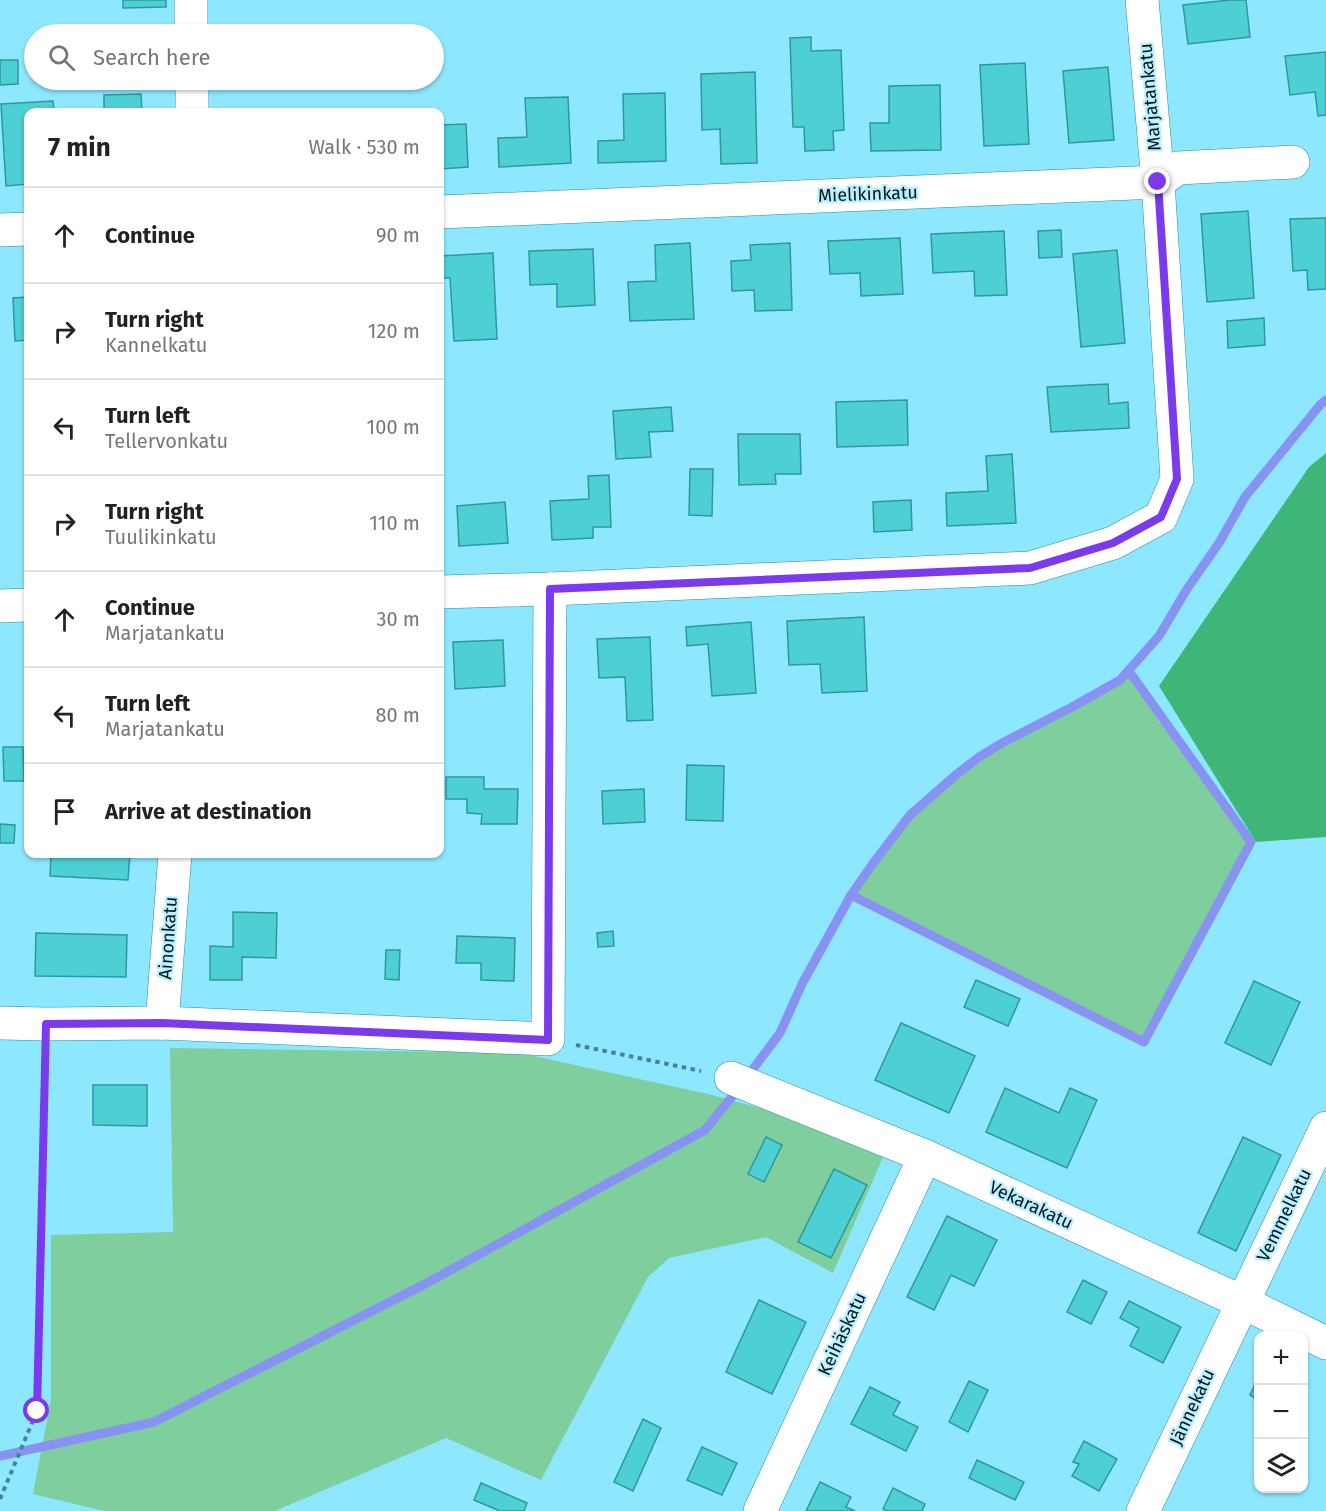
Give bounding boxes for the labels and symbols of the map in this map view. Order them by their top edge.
street label: Marjatankatu [1134,42,1166,152]
route end [1144,168,1170,194]
street label: Mielikinkatu [818,181,918,207]
street label: Ainonkatu [154,896,182,980]
street label: Vemmelkatu [1252,1165,1316,1265]
street label: Vekarakatu [986,1176,1076,1234]
street label: Keihäskatu [813,1289,871,1379]
street label: Jännekatu [1165,1365,1219,1449]
route start [23,1397,49,1423]

